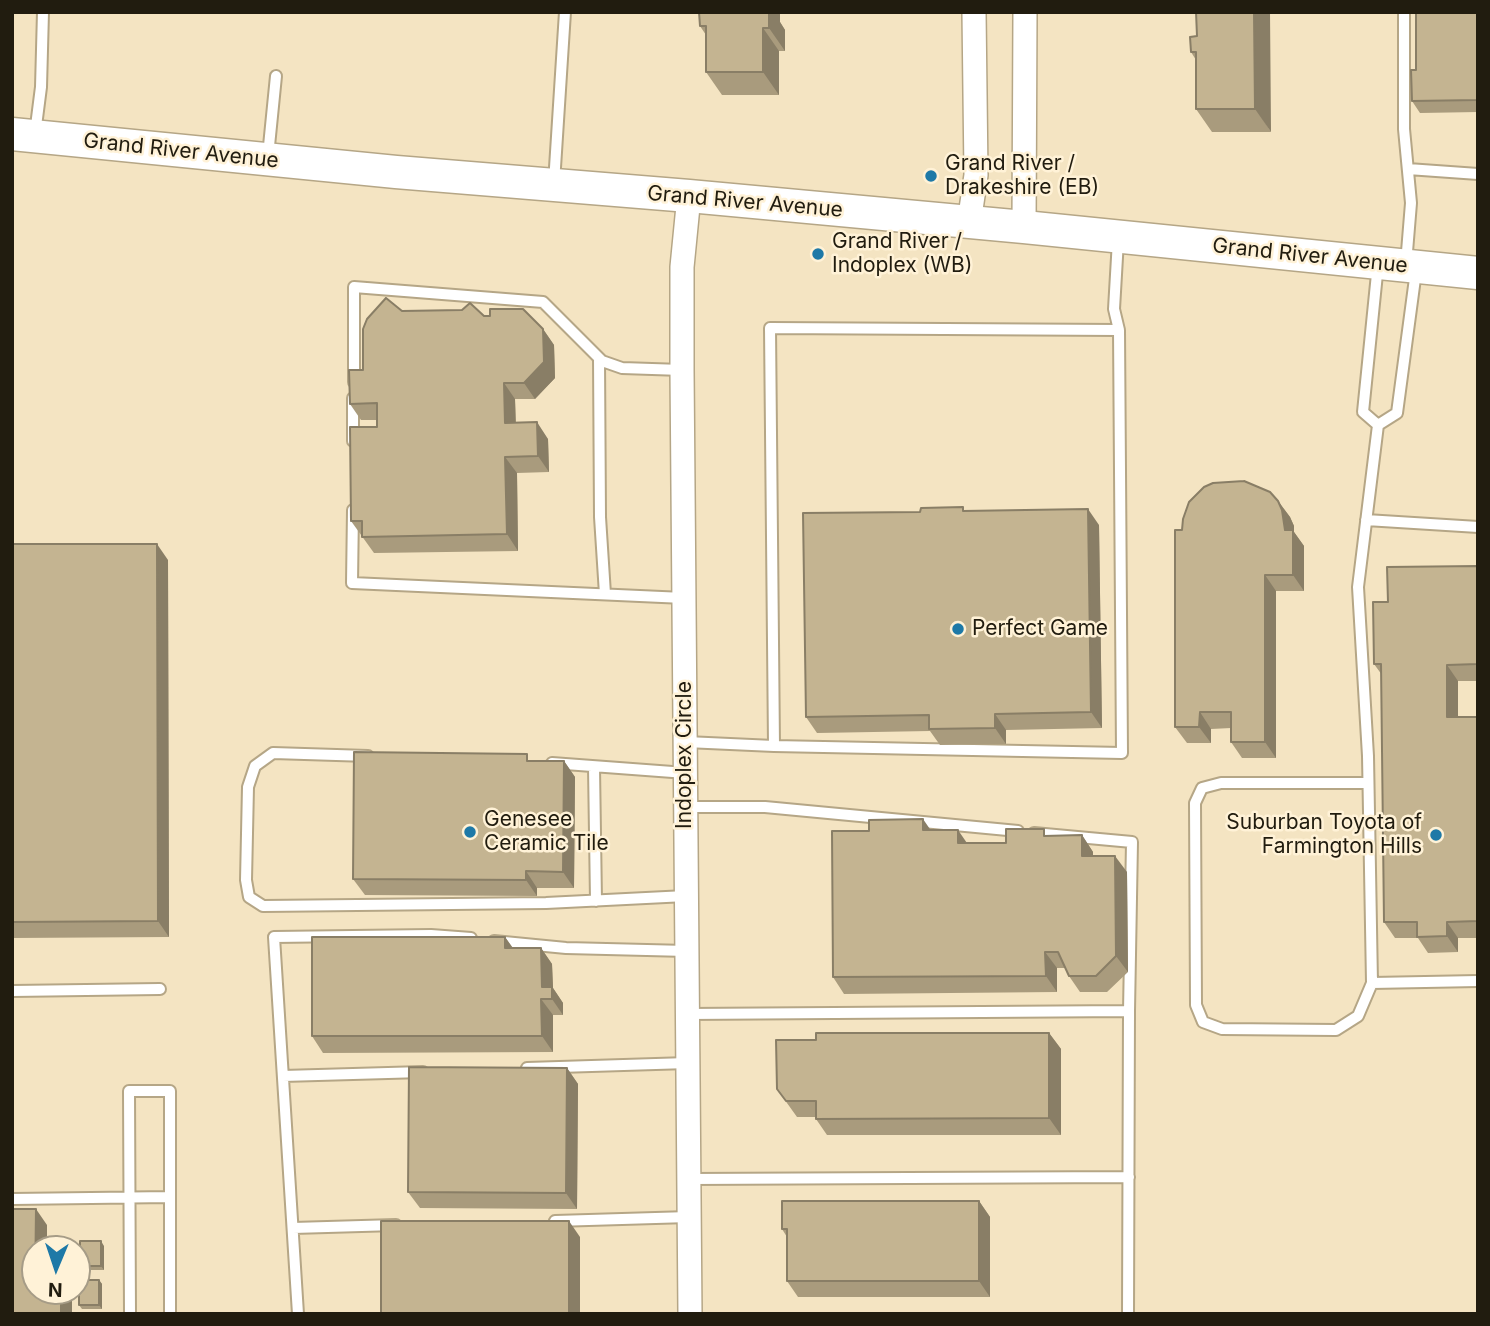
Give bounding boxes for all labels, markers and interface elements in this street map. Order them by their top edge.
street label: Grand River Avenue [82,128,280,174]
place label: Grand River / Drakeshire (EB) [945,151,1099,201]
marker: Grand River / Drakeshire (EB) [923,168,939,184]
street label: Grand River Avenue [646,181,844,223]
place label: Grand River / Indoplex (WB) [832,229,972,279]
street label: Grand River Avenue [1211,233,1409,279]
marker: Grand River / Indoplex (WB) [810,246,826,262]
place label: Perfect Game [972,616,1108,642]
marker: Perfect Game [950,621,966,637]
street label: Indoplex Circle [672,681,698,829]
place label: Genesee Ceramic Tile [484,807,609,857]
place label: Suburban Toyota of Farmington Hills [1226,810,1422,860]
marker: Genesee Ceramic Tile [462,824,478,840]
marker: Suburban Toyota of Farmington Hills [1428,827,1444,843]
north arrow [21,1235,91,1305]
text: N [48,1278,63,1301]

